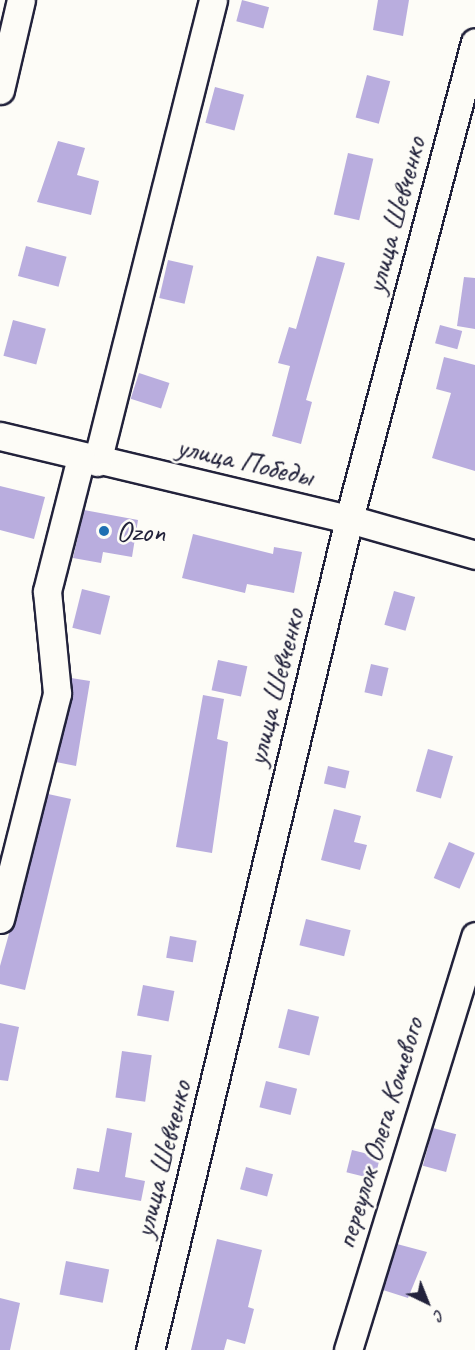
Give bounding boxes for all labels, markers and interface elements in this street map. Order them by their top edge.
street label: улица Шевченко [357,132,433,298]
street label: улица Победы [174,428,316,494]
place label: Ozon [116,513,165,549]
marker: Ozon [97,524,111,538]
street label: улица Шевченко [238,604,312,770]
street label: переулок Олега Кошевого [326,1012,432,1254]
street label: улица Шевченко [125,1076,199,1242]
north arrow [397,1272,457,1332]
text: С [430,1305,449,1325]

